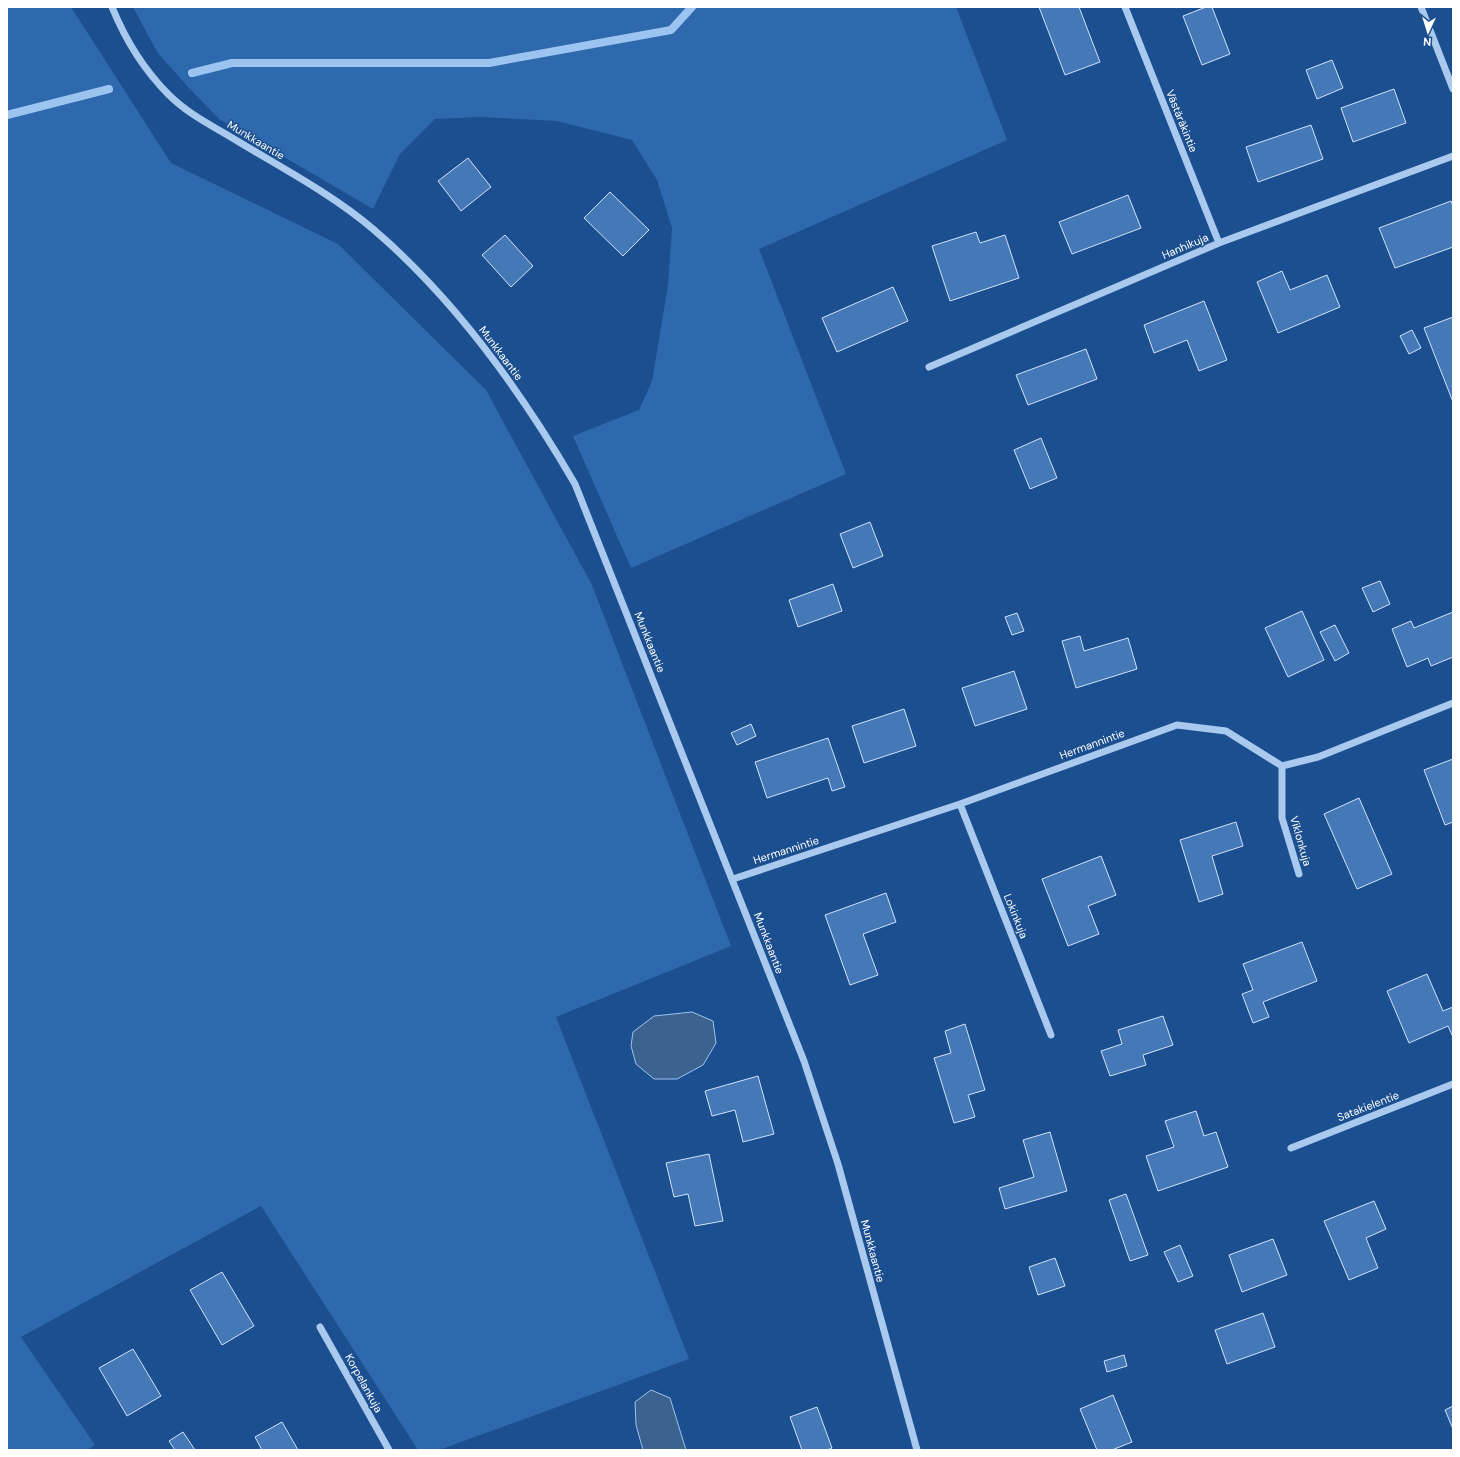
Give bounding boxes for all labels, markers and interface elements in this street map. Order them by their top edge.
north arrow [1408,12,1448,52]
text: N [1423,35,1432,49]
street label: Västäräkintie [1163,88,1201,154]
street label: Munkkaantie [225,117,287,163]
street label: Hanhikuja [1160,230,1210,262]
street label: Munkkaantie [476,323,526,383]
street label: Munkkaantie [631,610,669,674]
street label: Hermannintie [1057,726,1127,762]
street label: Viklonkuja [1287,814,1315,868]
street label: Hermannintie [751,833,821,867]
street label: Lokinkuja [1001,892,1031,940]
street label: Munkkaantie [751,910,787,976]
street label: Satakielentie [1335,1088,1401,1124]
street label: Munkkaantie [858,1218,888,1284]
street label: Korpelankuja [342,1351,386,1415]

